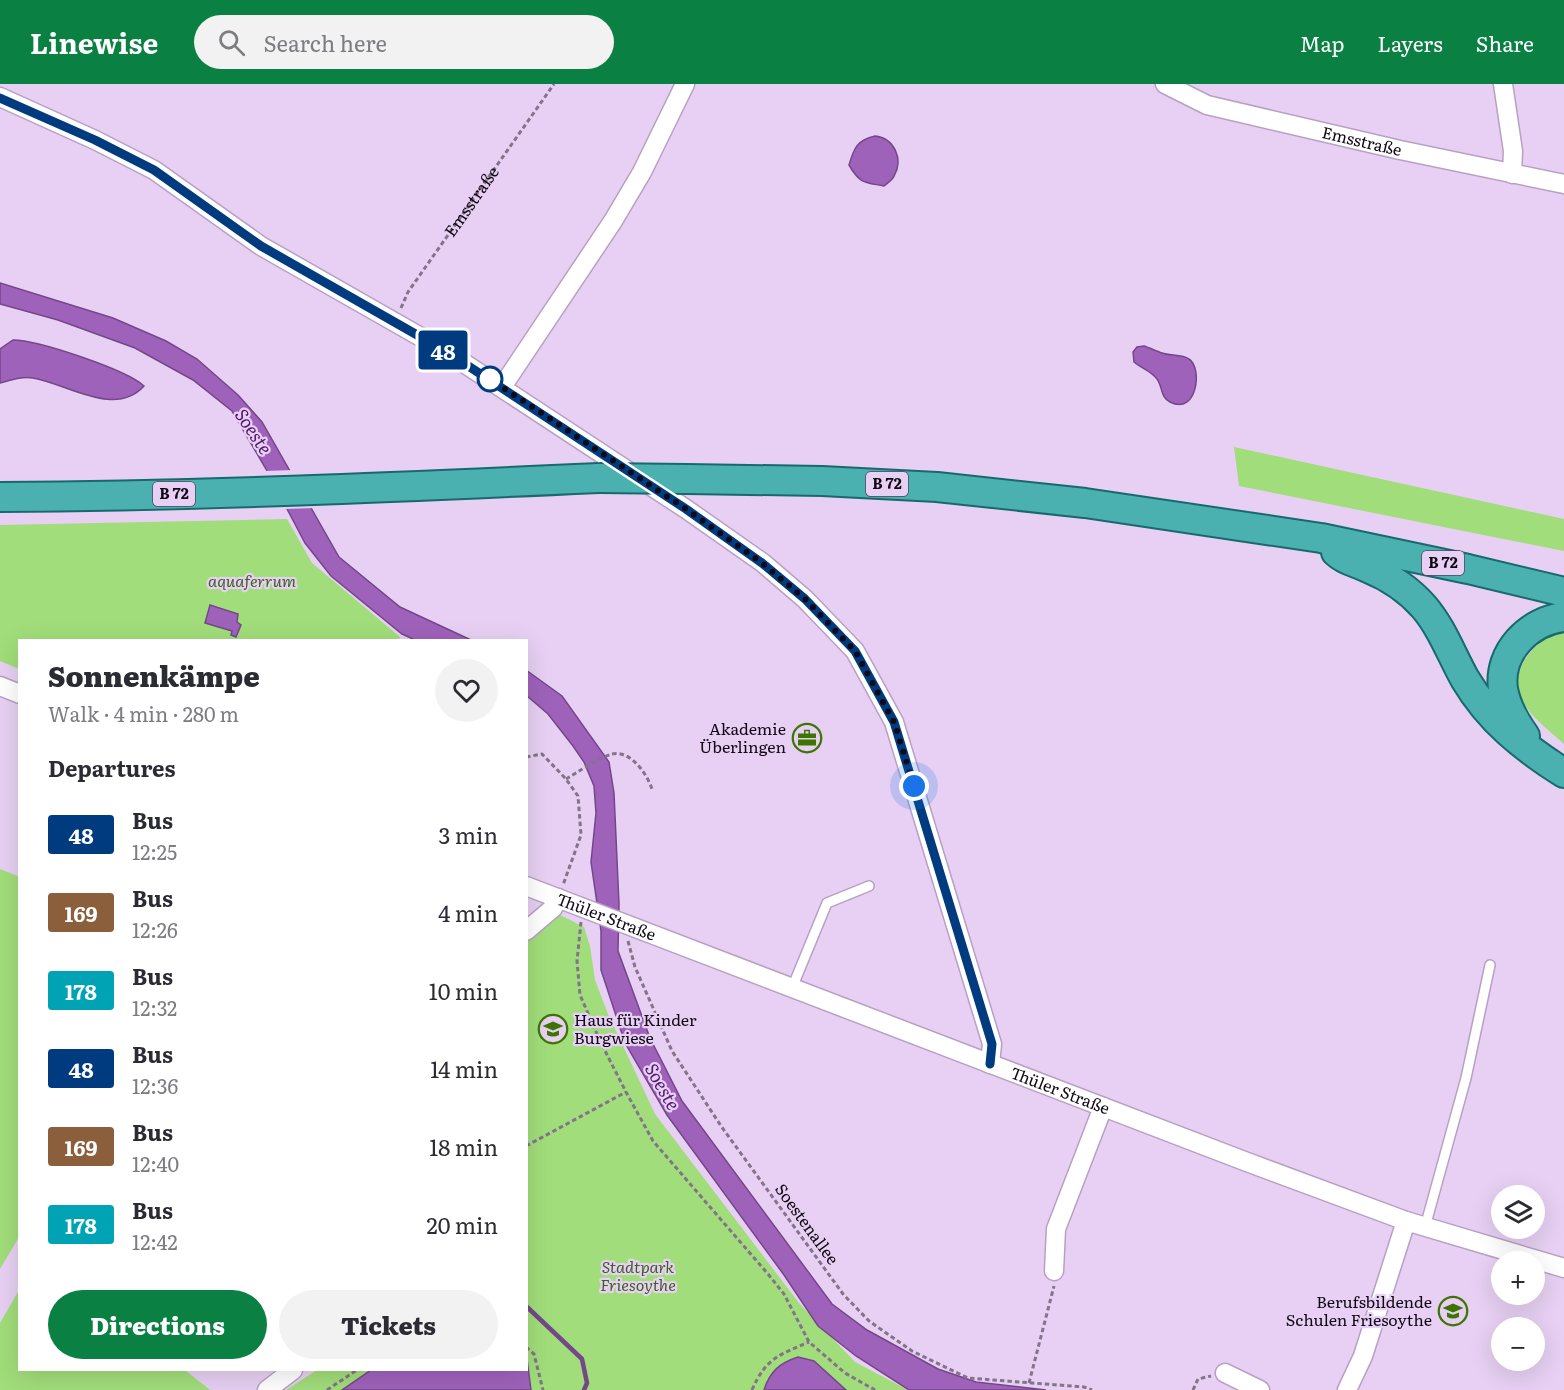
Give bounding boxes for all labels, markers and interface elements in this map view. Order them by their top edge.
search box [194,15,614,69]
text: Linewise [30,21,158,63]
icon: search [215,26,248,59]
text: Search here [263,26,387,59]
text: Map [1300,27,1345,58]
text: Layers [1378,27,1443,58]
text: Share [1476,27,1534,58]
street label: Emsstraße [1320,119,1404,161]
street label: Emsstraße [437,161,504,241]
line badge: 48 [416,330,470,370]
text: 48 [430,335,456,366]
unlabelled marker [477,366,503,392]
water label: Soeste [229,403,280,460]
road number: B 72 [866,472,908,496]
road number: B 72 [153,482,195,506]
road number: B 72 [1422,551,1464,575]
park label: aquaferrum [208,568,296,592]
text: Sonnenkämpe [48,654,260,696]
button: heart [435,659,498,722]
text: Walk · 4 min · 280 m [48,698,239,728]
place label: Akademie Überlingen [699,716,786,758]
office icon: Akademie Überlingen [791,722,823,754]
text: Departures [48,751,175,784]
your location [899,771,929,801]
text: Bus [132,803,173,836]
text: 3 min [438,818,498,851]
text: 48 [68,819,94,850]
text: 12:25 [132,836,177,866]
text: Bus [132,881,173,914]
street label: Thüler Straße [554,886,660,946]
text: 4 min [438,896,498,929]
text: 169 [64,897,98,928]
text: 12:26 [132,914,178,944]
text: Bus [132,959,173,992]
text: 10 min [429,974,498,1007]
text: 178 [65,975,97,1006]
text: 12:32 [132,992,177,1022]
place label: Haus für Kinder Burgwiese [574,1007,697,1049]
school or university icon: Haus für Kinder Burgwiese [537,1013,569,1045]
text: Bus [132,1037,173,1070]
text: 14 min [430,1052,498,1085]
text: 48 [68,1053,94,1084]
water label: Soeste [639,1058,688,1115]
street label: Thüler Straße [1007,1060,1114,1119]
text: 12:36 [132,1070,178,1100]
text: Bus [132,1115,173,1148]
text: 18 min [429,1130,498,1163]
text: 169 [64,1131,98,1162]
text: 12:40 [132,1148,179,1178]
street label: Soestenallee [770,1178,845,1269]
map controls [1491,1185,1545,1371]
button: layers [1491,1185,1545,1239]
text: Bus [132,1193,173,1226]
text: 20 min [426,1208,498,1241]
text: 178 [65,1209,97,1240]
text: 12:42 [132,1226,178,1256]
button: + [1491,1251,1545,1305]
park label: Stadtpark Friesoythe [600,1254,676,1296]
place label: Berufsbildende Schulen Friesoythe [1286,1289,1432,1331]
button: Directions [48,1290,267,1359]
button: Tickets [279,1290,498,1359]
school or university icon: Berufsbildende Schulen Friesoythe [1437,1295,1469,1327]
button: − [1491,1317,1545,1371]

